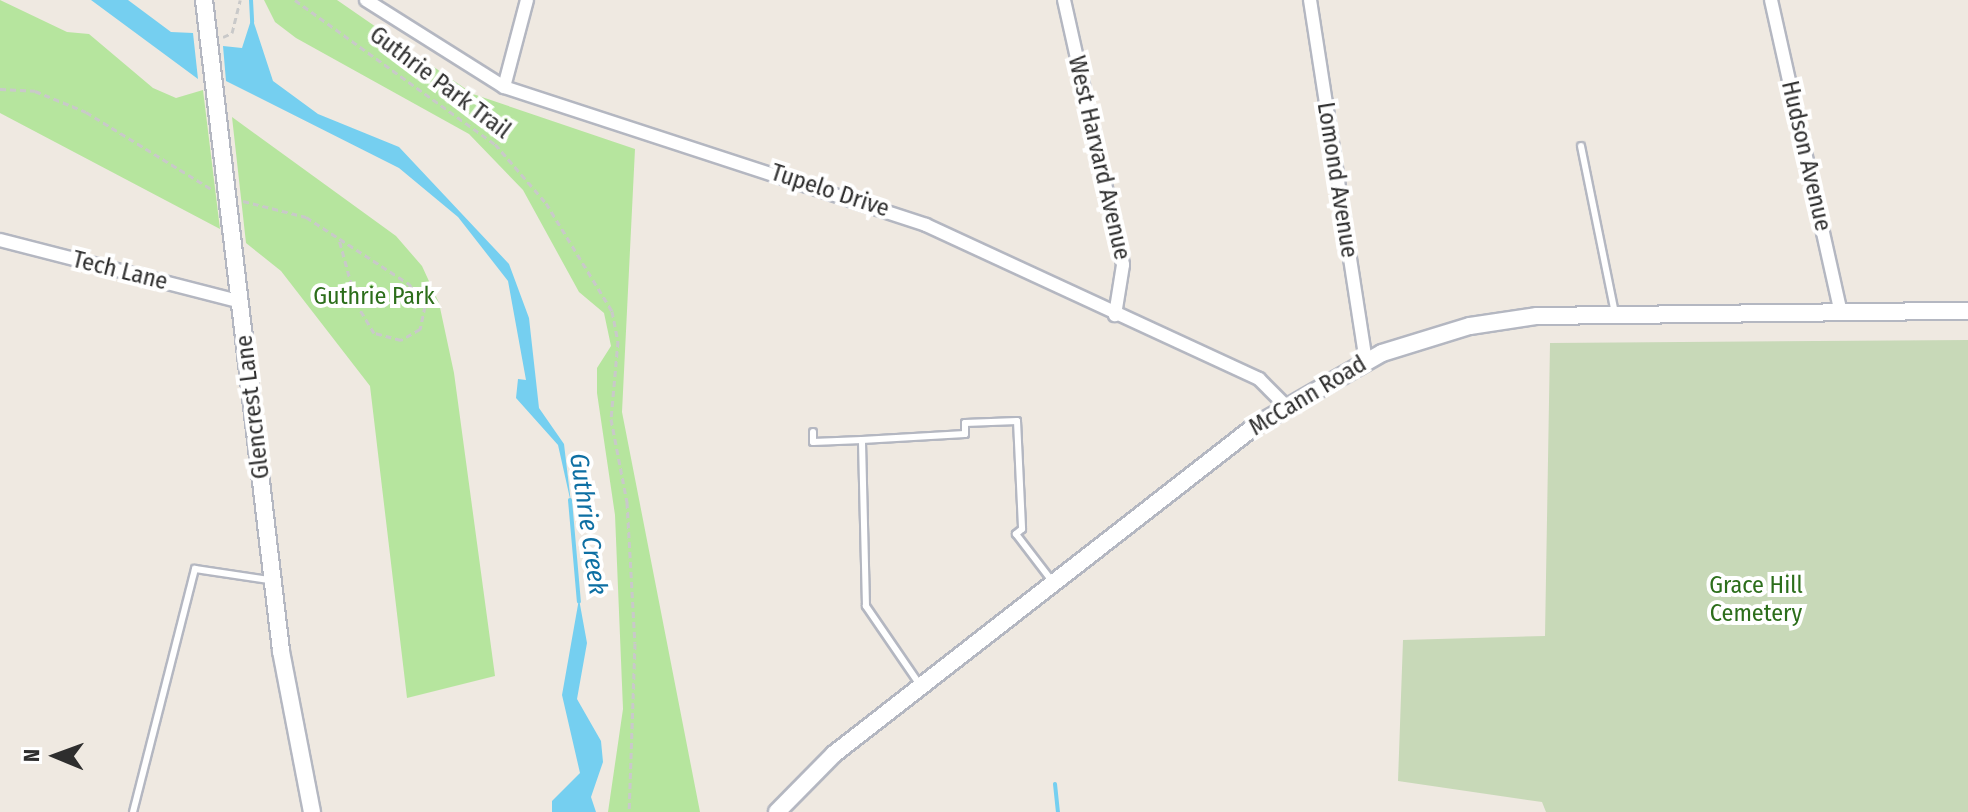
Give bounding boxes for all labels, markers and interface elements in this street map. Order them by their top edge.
street label: Guthrie Park Trail [364,21,516,145]
street label: West Harvard Avenue [1062,53,1136,263]
street label: Hudson Avenue [1775,78,1837,234]
street label: Lomond Avenue [1310,100,1364,260]
street label: Tupelo Drive [767,158,893,224]
street label: Tech Lane [69,245,171,297]
park label: Guthrie Park [313,283,435,311]
street label: Glencrest Lane [230,333,276,481]
street label: McCann Road [1244,350,1372,442]
water label: Guthrie Creek [563,451,613,597]
park label: Grace Hill Cemetery [1709,572,1803,628]
north arrow [16,716,96,796]
text: N [18,749,45,762]

